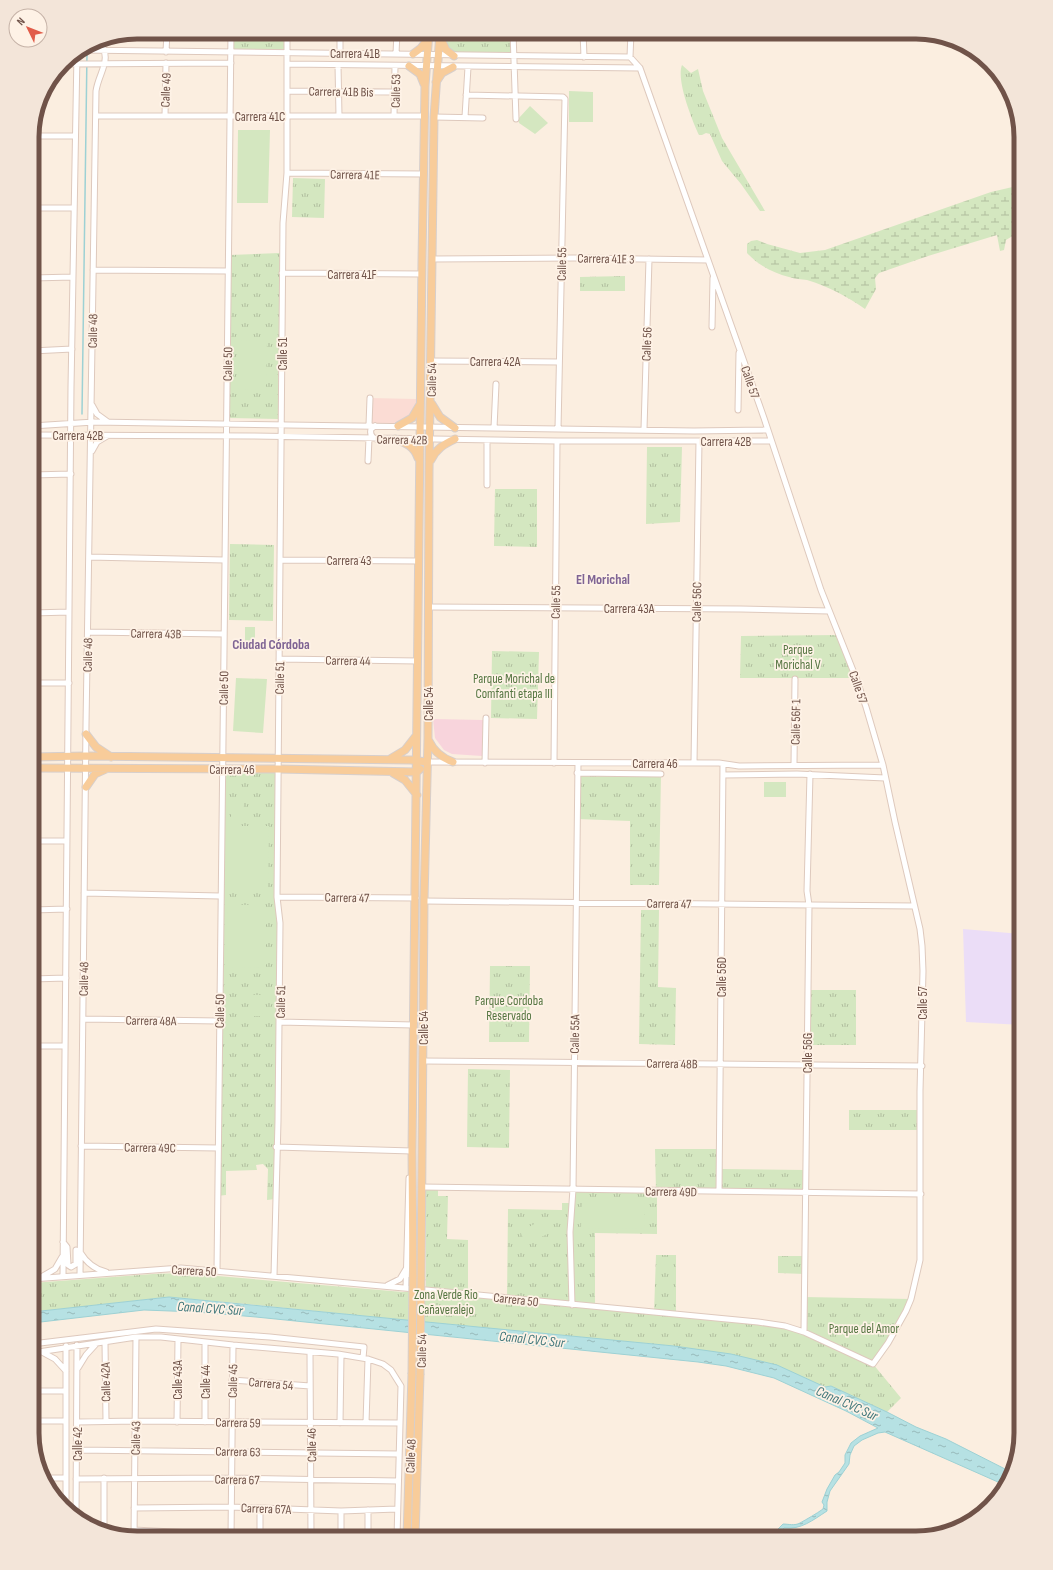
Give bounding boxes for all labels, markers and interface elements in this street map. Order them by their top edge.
north arrow [8,8,48,48]
text: N [14,15,28,28]
street label: Carrera 41B [330,46,380,62]
street label: Calle 49 [157,72,175,108]
street label: Calle 53 [388,74,404,108]
street label: Carrera 41B Bis [308,83,374,101]
street label: Carrera 41C [235,109,285,125]
street label: Carrera 41E [330,167,380,183]
street label: Calle 55 [554,247,570,281]
street label: Carrera 41E 3 [577,251,635,267]
street label: Carrera 41F [327,267,377,283]
street label: Calle 48 [85,313,101,348]
street label: Calle 56 [638,326,656,361]
street label: Calle 51 [275,337,291,370]
street label: Calle 50 [220,347,236,381]
street label: Carrera 42A [470,354,521,370]
street label: Calle 54 [424,362,440,397]
street label: Calle 57 [737,364,763,402]
street label: Carrera 42B [53,428,104,444]
street label: Carrera 42B [376,432,428,448]
street label: Carrera 42B [701,434,752,450]
street label: Carrera 43 [326,553,372,569]
district label: El Morichal [576,571,630,588]
street label: Calle 56C [689,582,705,622]
street label: Calle 55 [548,585,564,619]
street label: Carrera 43A [604,601,655,617]
street label: Carrera 43B [130,626,182,642]
district label: Ciudad Córdoba [232,636,310,653]
street label: Calle 48 [80,637,96,672]
park label: Parque Morichal V [775,642,821,673]
street label: Carrera 44 [325,653,371,669]
street label: Calle 51 [272,661,288,695]
street label: Calle 57 [845,669,871,707]
street label: Calle 50 [216,671,232,705]
park label: Parque Morichal de Comfanti etapa III [473,671,555,702]
street label: Calle 54 [421,686,437,721]
street label: Calle 56F 1 [788,699,804,745]
street label: Carrera 46 [632,756,678,772]
street label: Carrera 46 [209,762,255,778]
street label: Carrera 47 [324,890,370,906]
street label: Carrera 47 [646,896,692,912]
street label: Calle 56D [714,957,730,997]
street label: Calle 48 [76,961,92,996]
street label: Calle 51 [273,985,289,1019]
street label: Calle 57 [915,985,931,1020]
park label: Parque Cordoba Reservado [475,993,543,1024]
street label: Calle 50 [212,994,228,1028]
street label: Calle 54 [416,1010,432,1045]
street label: Carrera 48A [125,1013,177,1029]
street label: Calle 55A [567,1014,583,1054]
street label: Calle 56G [800,1033,816,1073]
street label: Carrera 48B [646,1056,698,1072]
street label: Carrera 49C [124,1140,176,1156]
street label: Carrera 49D [645,1184,697,1200]
street label: Carrera 50 [171,1262,217,1280]
park label: Zona Verde Rio Cañaveralejo [414,1287,478,1318]
street label: Carrera 50 [493,1290,539,1310]
water label: Canal CVC Sur [177,1298,244,1319]
park label: Parque del Amor [829,1321,899,1337]
water label: Canal CVC Sur [498,1328,567,1351]
street label: Calle 54 [414,1333,430,1368]
street label: Calle 43A [170,1360,186,1400]
street label: Calle 42A [98,1362,114,1402]
street label: Calle 44 [198,1364,214,1399]
street label: Calle 45 [225,1364,241,1398]
street label: Carrera 54 [248,1374,295,1394]
water label: Canal CVC Sur [813,1382,881,1425]
street label: Carrera 59 [215,1415,261,1431]
street label: Calle 43 [128,1421,144,1455]
street label: Calle 42 [70,1427,86,1461]
street label: Calle 46 [304,1427,320,1462]
street label: Calle 48 [402,1438,420,1473]
street label: Carrera 63 [215,1444,261,1460]
street label: Carrera 67 [214,1472,260,1488]
street label: Carrera 67A [240,1500,292,1518]

